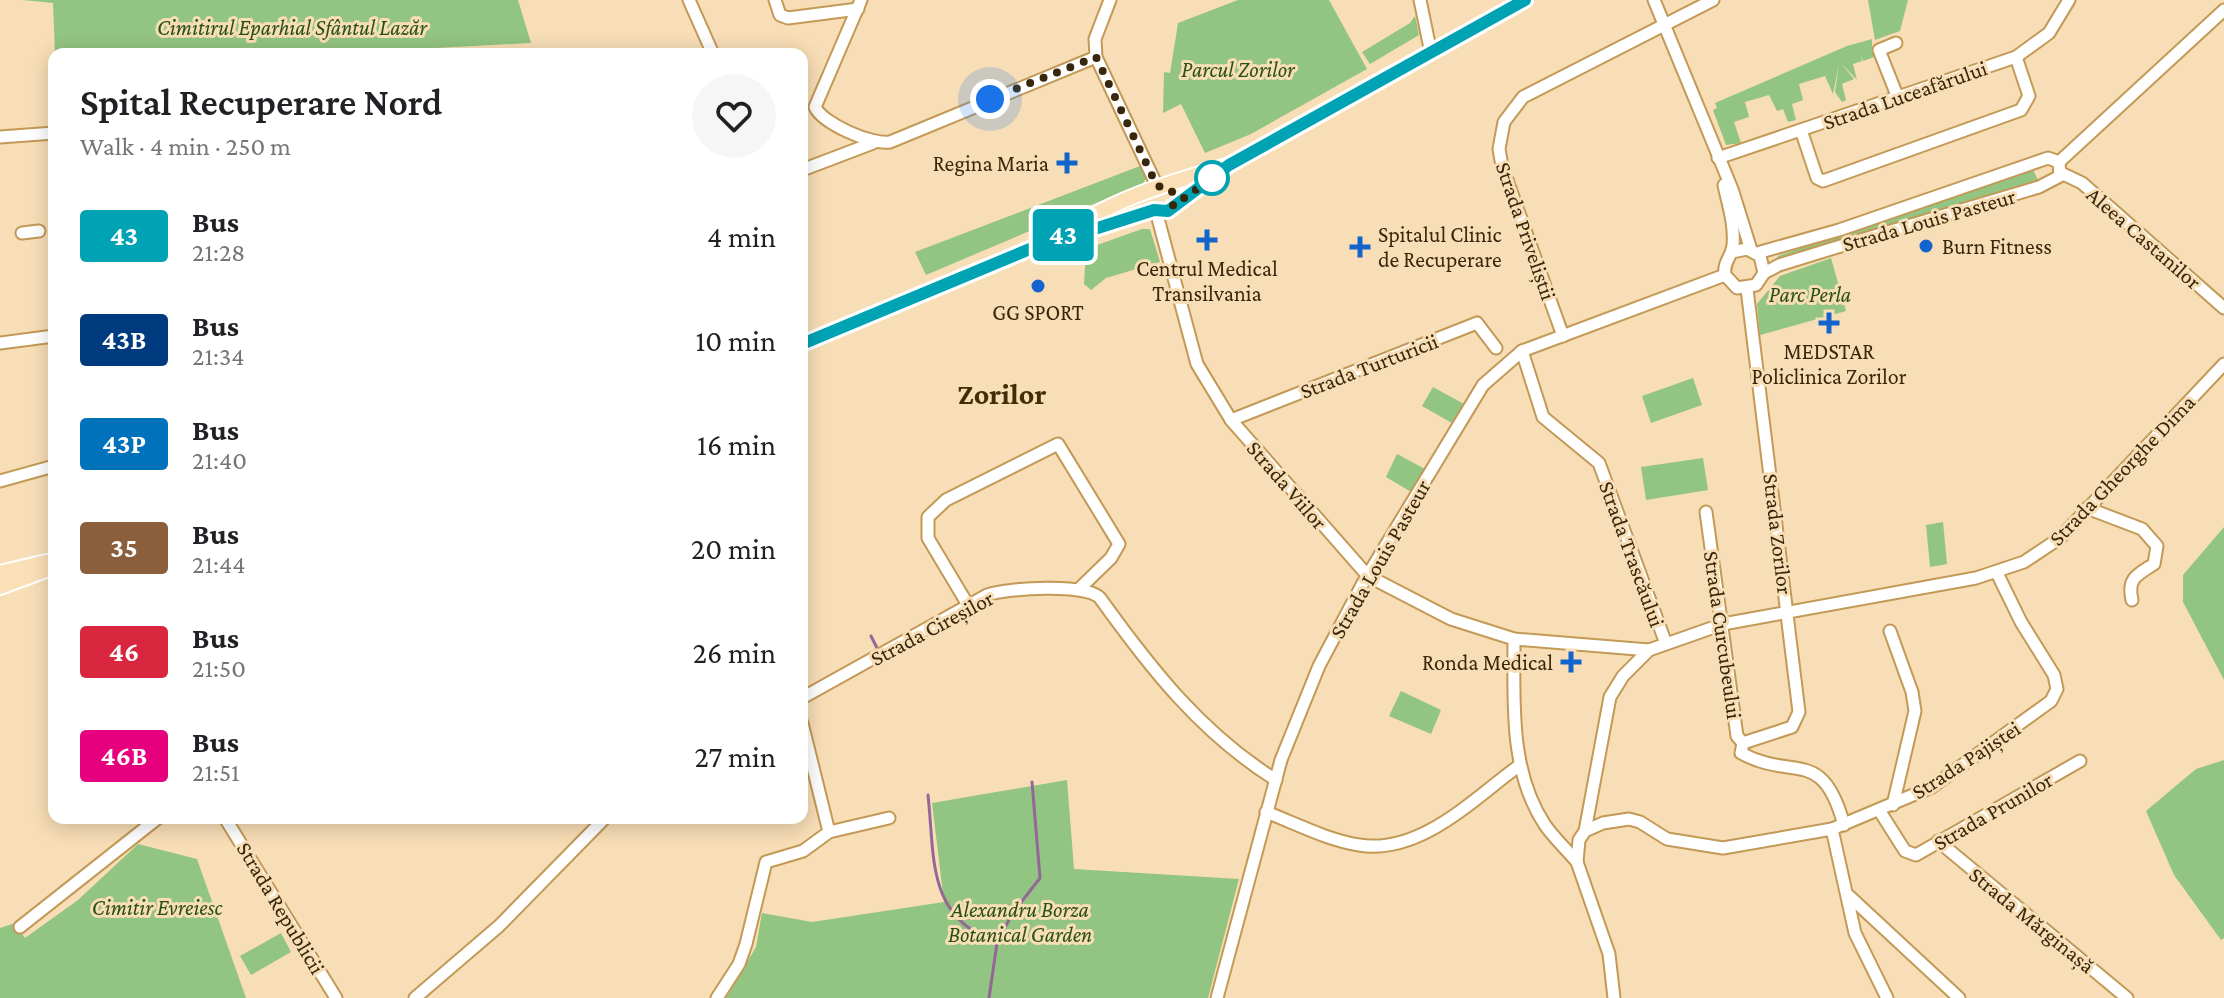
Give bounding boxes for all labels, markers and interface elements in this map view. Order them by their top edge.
park label: Cimitirul Eparhial Sfântul Lazăr [157,15,428,40]
street label: Strada Luceafărului [1820,55,1991,135]
park label: Parcul Zorilor [1181,57,1296,82]
button: heart [692,74,776,158]
your location [970,79,1010,119]
text: Spital Recuperare Nord [80,81,442,123]
text: Walk · 4 min · 250 m [80,132,291,161]
place label: Regina Maria [933,151,1049,176]
marker: Regina Maria [1056,152,1078,174]
street label: Strada Priveliștii [1489,159,1561,304]
unlabelled marker [1195,161,1229,195]
street label: Aleea Castanilor [2082,182,2206,294]
street label: Strada Louis Pasteur [1840,183,2019,257]
text: Bus [192,205,239,238]
line badge: 43 [1027,209,1099,261]
text: 43 [1049,219,1077,250]
text: 43 [110,220,138,251]
text: 4 min [707,220,776,253]
place label: Spitalul Clinic de Recuperare [1378,222,1502,272]
marker: Centrul Medical Transilvania [1196,229,1218,251]
place label: Burn Fitness [1942,234,2052,259]
marker: Spitalul Clinic de Recuperare [1349,236,1371,258]
marker: Burn Fitness [1917,237,1935,255]
text: 21:28 [192,238,245,267]
place label: Centrul Medical Transilvania [1136,256,1278,306]
marker: GG SPORT [1029,277,1047,295]
park label: Parc Perla [1769,282,1851,307]
place label: GG SPORT [992,300,1084,325]
text: Bus [192,309,239,342]
marker: MEDSTAR Policlinica Zorilor [1818,312,1840,334]
text: 43B [102,324,146,355]
text: 10 min [695,324,776,357]
street label: Strada Turturicii [1297,328,1442,404]
place label: MEDSTAR Policlinica Zorilor [1751,339,1907,389]
text: 21:34 [192,342,245,371]
district label: Zorilor [958,377,1046,410]
street label: Strada Gheorghe Dima [2044,390,2200,550]
text: Bus [192,413,239,446]
text: 43P [102,428,146,459]
text: 16 min [697,428,776,461]
street label: Strada Viilor [1242,436,1332,535]
text: 21:40 [192,446,247,475]
street label: Strada Zorilor [1758,472,1798,596]
street label: Strada Louis Pasteur [1324,475,1436,643]
street label: Strada Trascăului [1594,478,1670,631]
text: Bus [192,517,239,550]
text: 35 [110,532,138,563]
text: 20 min [691,532,776,565]
street label: Strada Curcubeului [1699,549,1747,721]
text: 21:44 [192,550,246,579]
street label: Strada Cireșilor [866,585,999,673]
text: Bus [192,621,239,654]
text: 46 [109,636,139,667]
text: 26 min [693,636,776,669]
place label: Ronda Medical [1422,650,1553,675]
marker: Ronda Medical [1560,651,1582,673]
text: 21:50 [192,654,246,683]
street label: Strada Pajiștei [1907,716,2026,806]
text: Bus [192,725,239,758]
text: 46B [101,740,147,771]
text: 27 min [695,740,776,773]
text: 21:51 [192,758,240,787]
street label: Strada Prunilor [1929,767,2057,855]
street label: Strada Republicii [232,838,330,979]
street label: Strada Mărginașă [1963,862,2100,980]
park label: Cimitir Evreiesc [92,895,222,920]
park label: Alexandru Borza Botanical Garden [948,897,1092,947]

